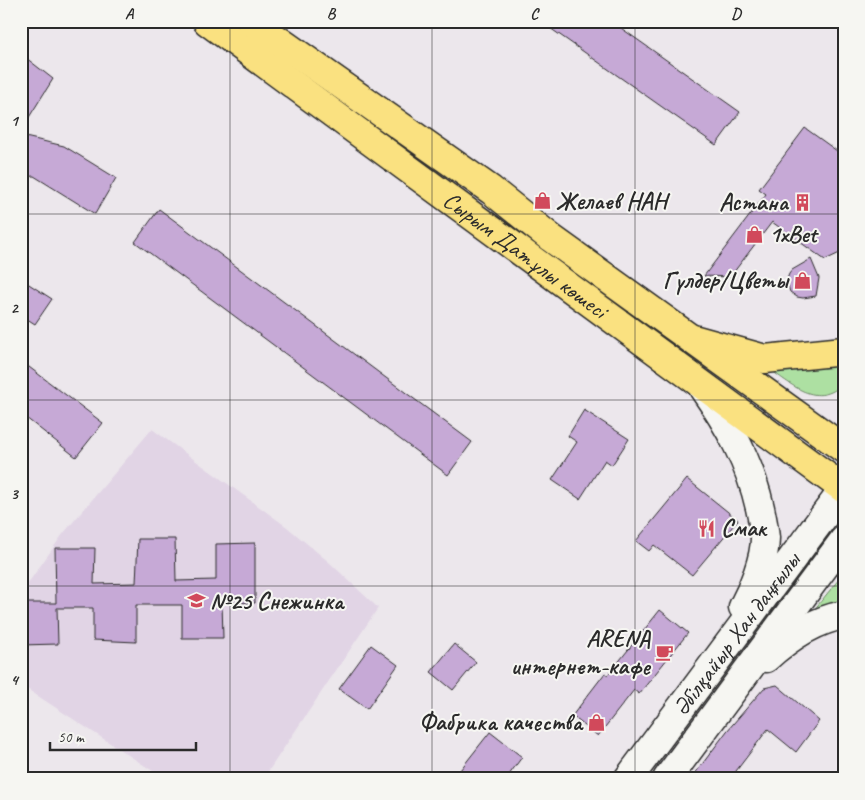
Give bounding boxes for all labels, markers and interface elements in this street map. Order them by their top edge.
text: A [125,4,135,24]
text: B [327,4,337,24]
text: C [530,4,540,24]
text: D [731,4,742,24]
text: 1 [10,111,19,131]
street label: Сырым Датұлы көшесі [437,185,615,326]
place label: Желаев НАН [556,186,671,216]
place label: Астана [719,187,789,217]
shop icon: Желаев НАН [532,191,552,211]
building icon: Астана [792,192,812,212]
place label: 1xBet [769,219,820,249]
shop icon: 1xBet [745,224,765,244]
place label: Гүлдер/Цветы [663,265,790,296]
shop icon: Гүлдер/Цветы [792,270,812,290]
text: 2 [10,298,19,318]
text: 3 [10,484,19,504]
place label: Смак [721,513,769,543]
restaurant icon: Смак [697,518,717,538]
street label: Әбілқайыр Хан даңғылы [666,545,808,721]
place label: №25 Снежинка [210,586,346,616]
school or university icon: №25 Снежинка [186,591,206,611]
place label: ARENA интернет-кафе [511,623,652,681]
cafe icon: ARENA интернет-кафе [654,642,674,662]
text: 4 [10,670,19,690]
place label: Фабрика качества [419,707,584,737]
shop icon: Фабрика качества [586,712,606,732]
scale bar [50,720,196,752]
text: 50 m [58,728,85,747]

